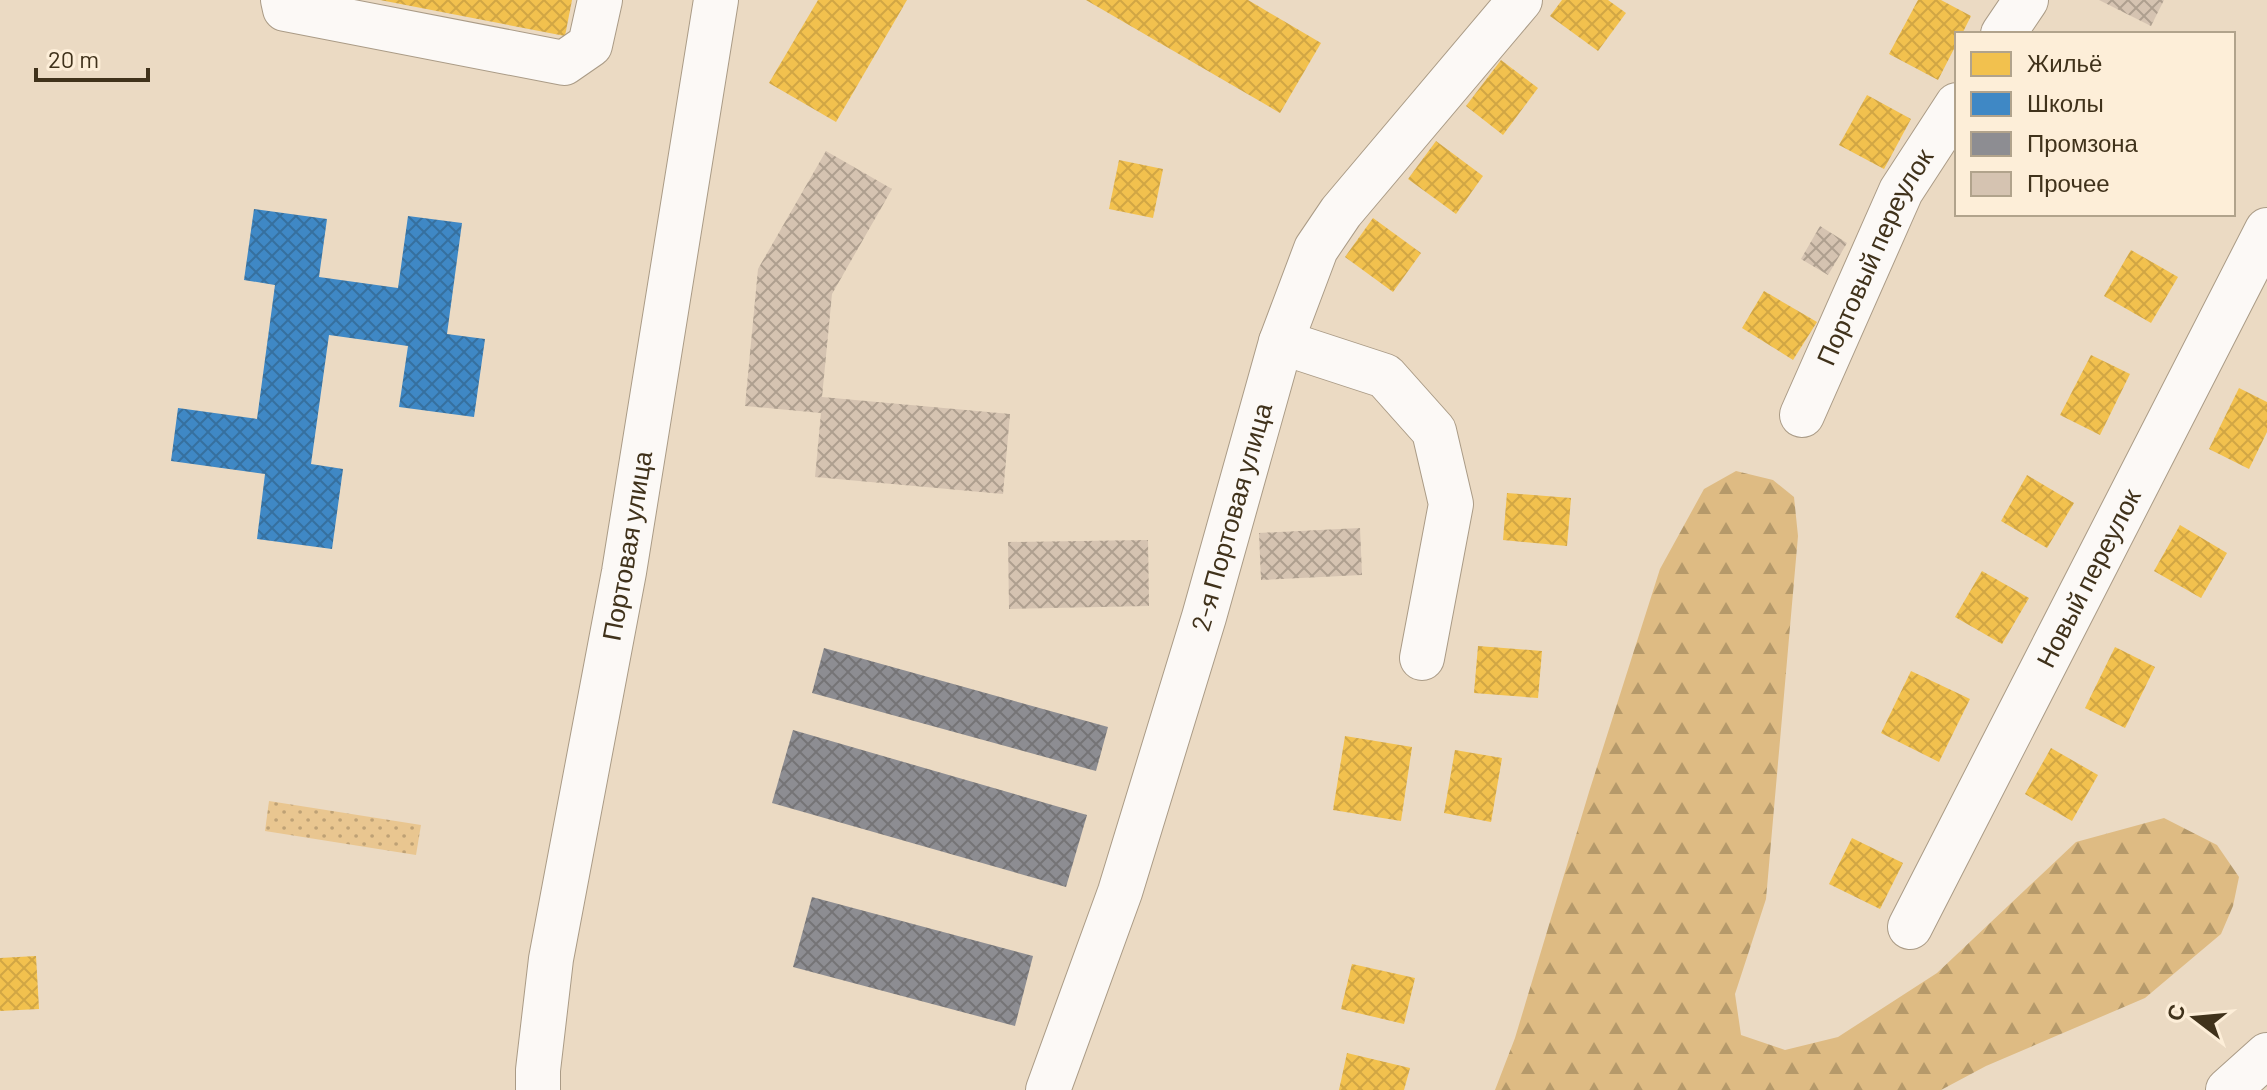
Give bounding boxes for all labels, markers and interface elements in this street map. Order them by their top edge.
scale bar [36,32,148,82]
legend [1955,32,2235,216]
text: 20 m [48,44,99,73]
text: Жильё [2027,48,2102,77]
text: Школы [2027,88,2104,117]
text: Промзона [2027,128,2139,157]
street label: Портовый переулок [1809,142,1939,370]
text: Прочее [2027,168,2110,197]
street label: 2-я Портовая улица [1184,399,1277,634]
street label: Портовая улица [594,448,657,643]
street label: Новый переулок [2029,482,2146,672]
north arrow [2155,978,2235,1058]
text: С [2160,1001,2190,1023]

